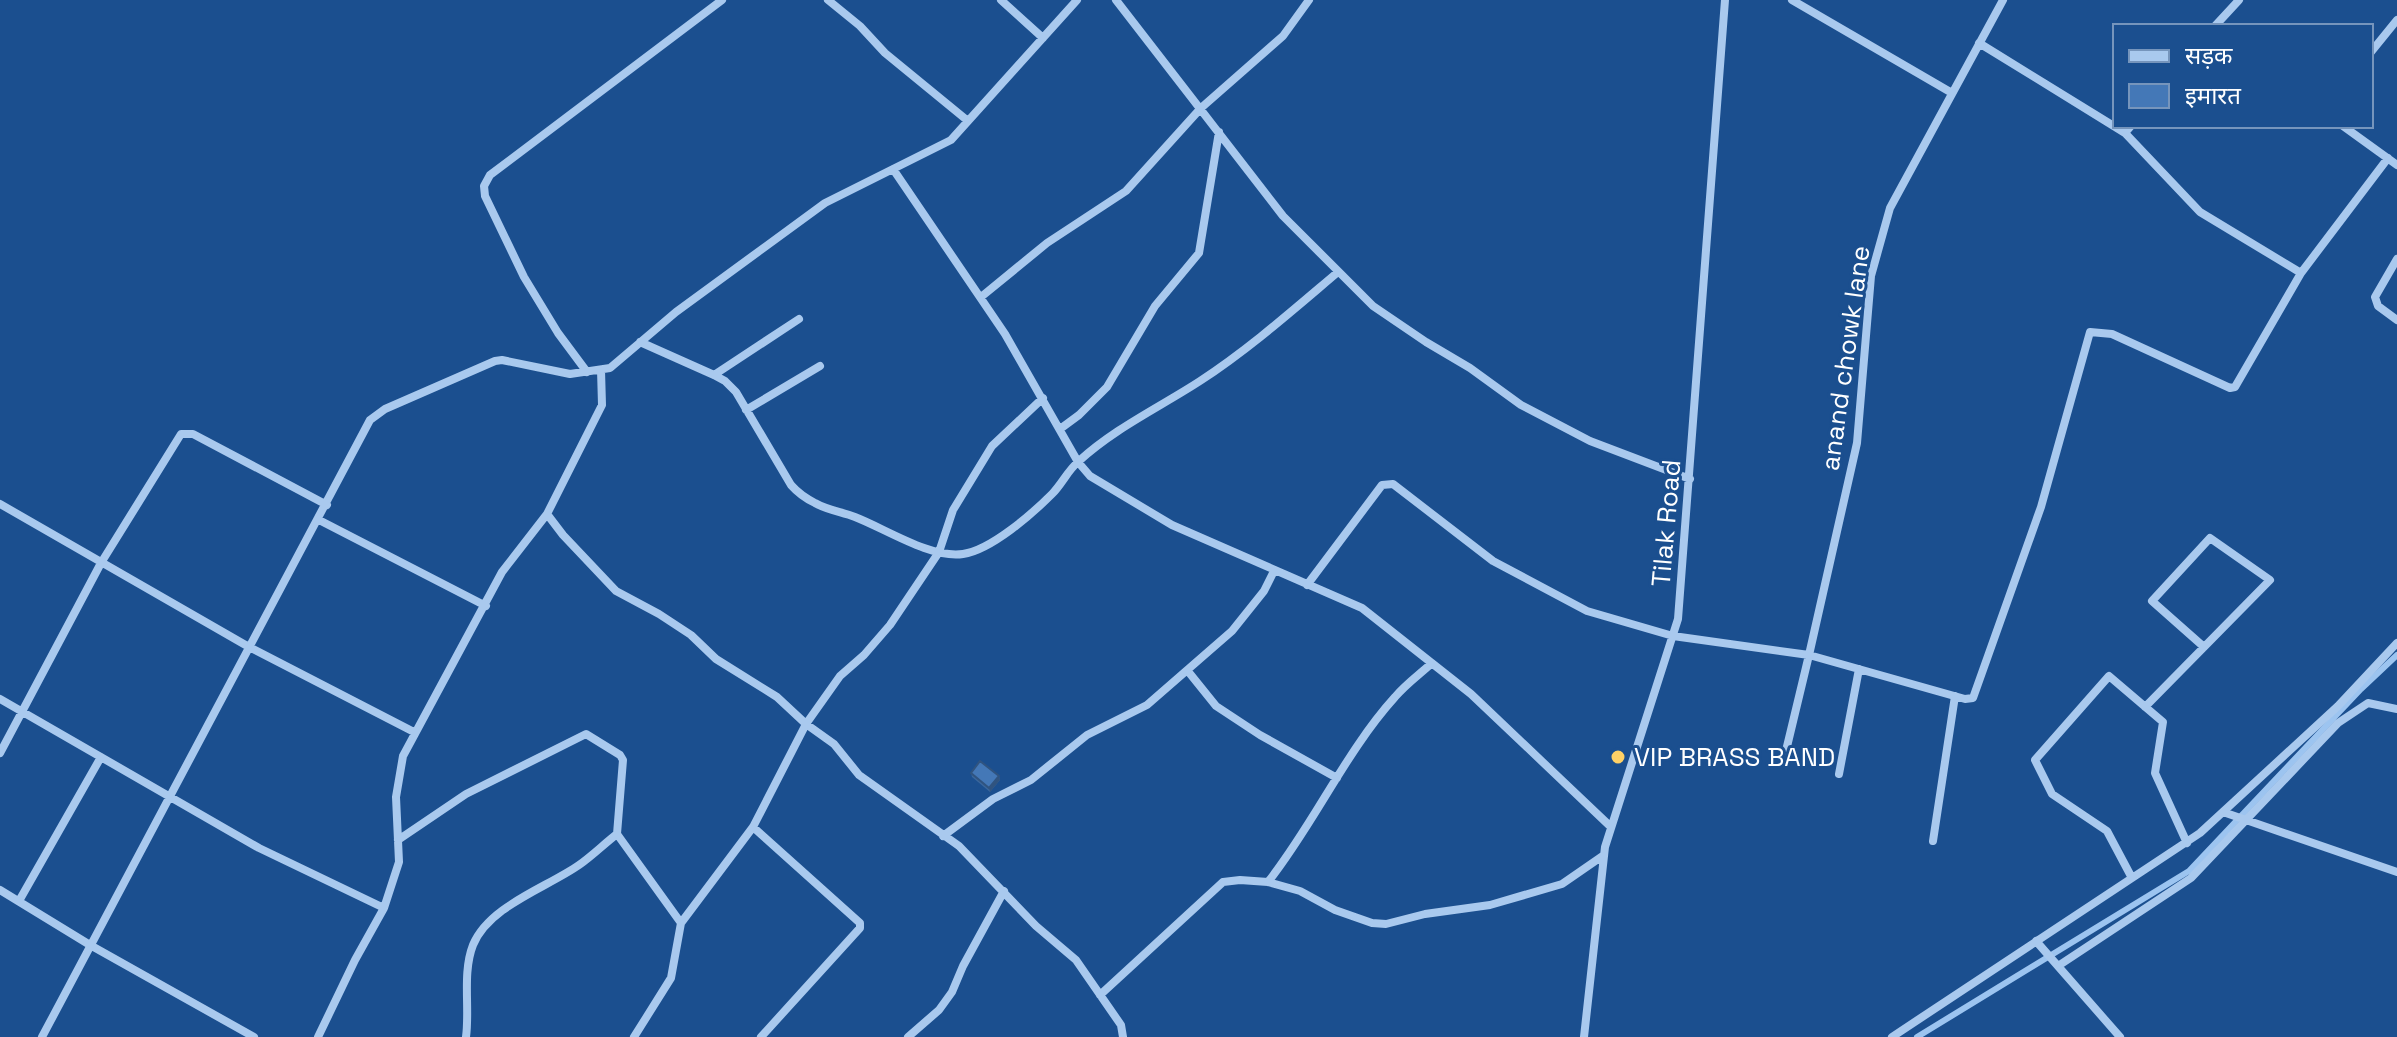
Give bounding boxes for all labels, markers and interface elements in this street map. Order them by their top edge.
legend [2113,24,2373,128]
text: सड़क [2185,40,2233,71]
text: इमारत [2185,80,2242,111]
street label: anand chowk lane [1812,243,1878,473]
street label: Tilak Road [1644,458,1688,588]
place label: VIP BRASS BAND [1634,740,1835,774]
marker: VIP BRASS BAND [1609,748,1627,766]

